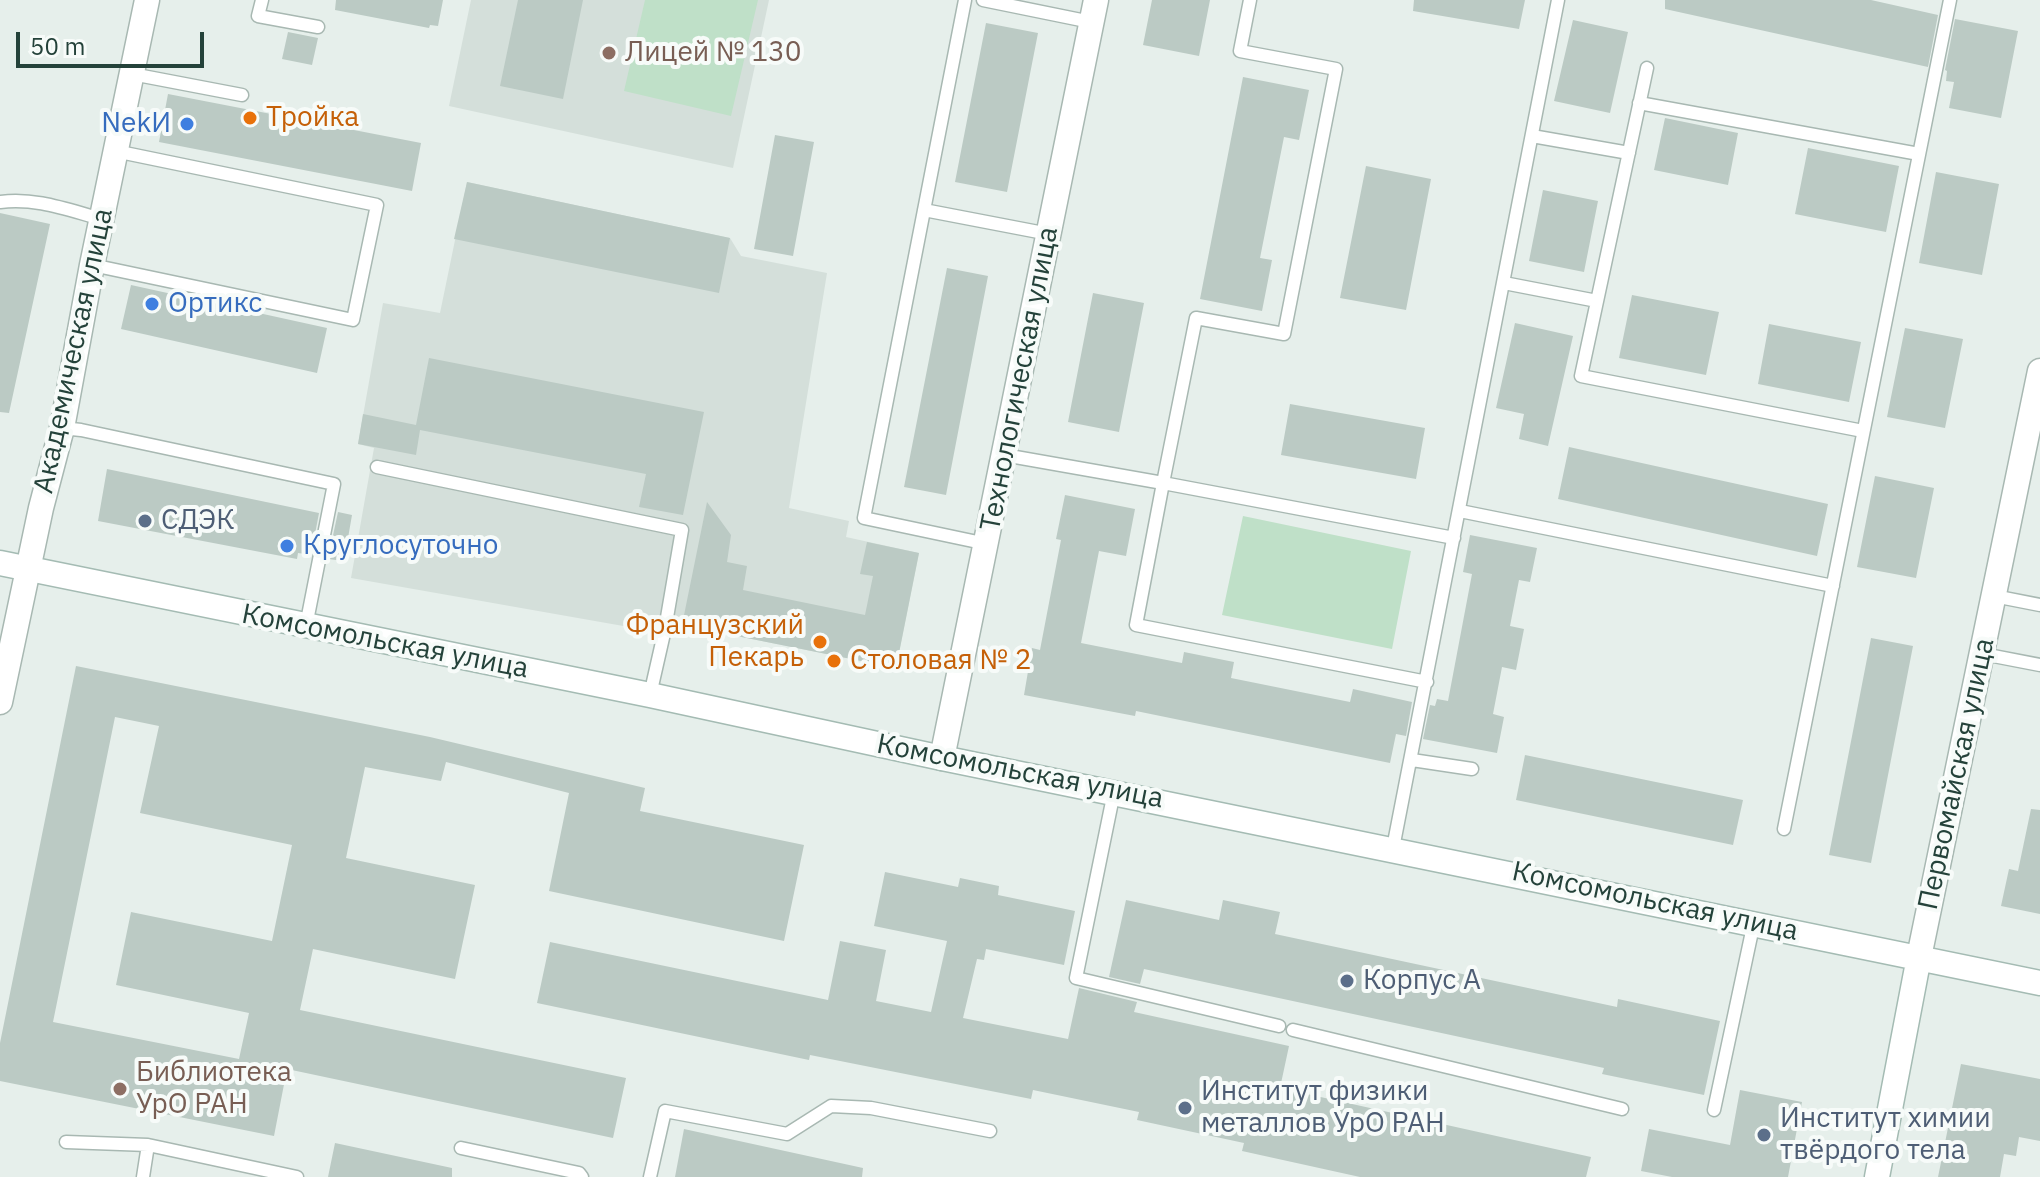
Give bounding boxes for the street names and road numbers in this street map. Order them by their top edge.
street label: Академическая улица [27,205,121,497]
street label: Технологическая улица [974,224,1066,534]
street label: Комсомольская улица [239,598,531,686]
street label: Первомайская улица [1912,635,2002,913]
street label: Комсомольская улица [874,728,1166,816]
street label: Комсомольская улица [1509,855,1801,949]

